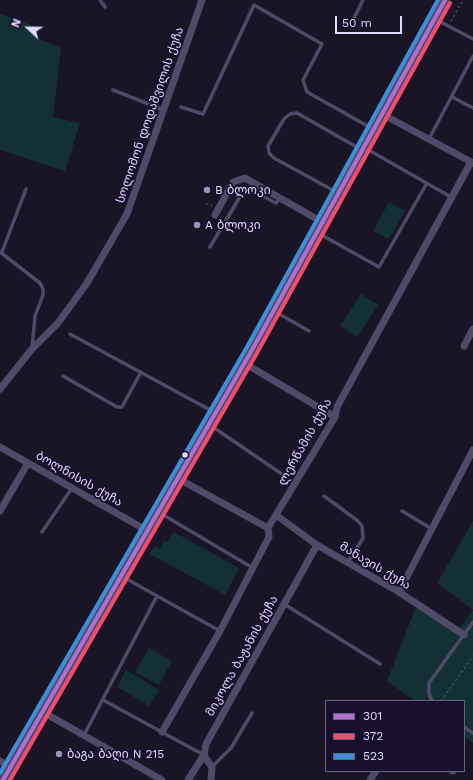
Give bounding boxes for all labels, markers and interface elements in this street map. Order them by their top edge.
north arrow [8,8,48,48]
scale bar [337,8,404,34]
text: 50 m [342,16,372,30]
text: N [9,17,24,30]
street label: სოლომონ დოდაშვილის ქუჩა [113,25,187,205]
place label: B ბლოკი [215,183,271,197]
marker: B ბლოკი [202,185,212,195]
place label: A ბლოკი [205,218,261,232]
marker: A ბლოკი [192,220,202,230]
street label: ლერწამის ქუჩა [275,396,335,488]
street label: ბოლნისის ქუჩა [33,448,125,510]
unlabelled marker [180,450,190,460]
street label: მანავის ქუჩა [337,539,413,593]
street label: მიკოლა ბაჟანის ქუჩა [203,593,281,719]
legend [325,700,465,772]
text: 301 [363,709,382,723]
text: 372 [363,729,383,743]
place label: ბაგა ბაღი N 215 [67,747,164,761]
marker: ბაგა ბაღი N 215 [54,749,64,759]
text: 523 [363,749,384,763]

